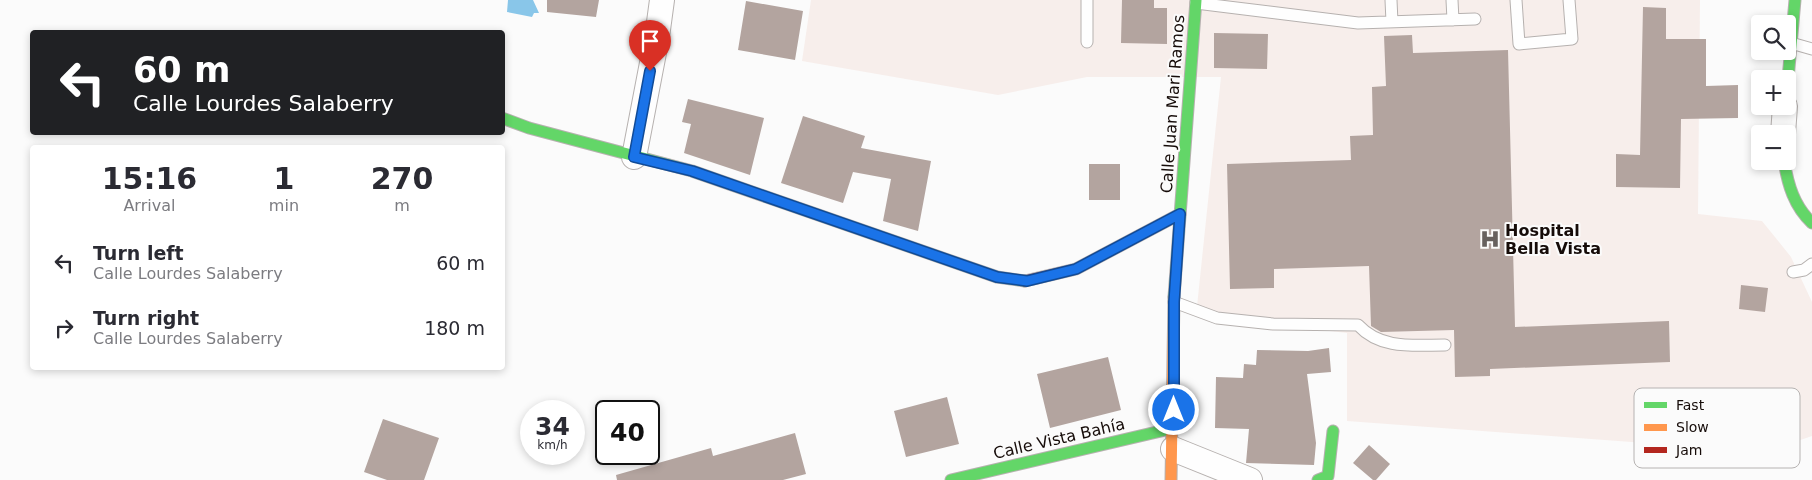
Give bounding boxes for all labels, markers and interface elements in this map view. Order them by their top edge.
street label: Calle Juan Mari Ramos [1157,14,1188,194]
map controls [1751,15,1796,170]
button: search [1751,15,1796,60]
pin [629,20,671,71]
icon: arrive [636,27,664,55]
icon: left [50,50,115,115]
text: 60 m [133,50,230,90]
button: + [1751,70,1796,115]
text: Calle Lourdes Salaberry [133,91,394,116]
button: − [1751,125,1796,170]
text: 15:16 [102,161,197,196]
text: 1 [273,161,294,196]
text: 270 [371,161,433,196]
text: Arrival [123,196,175,215]
text: min [269,196,299,215]
text: m [394,196,410,215]
place label: Hospital Bella Vista [1505,221,1601,258]
hospital icon: Hospital Bella Vista [1479,228,1501,250]
text: Turn left [93,242,184,264]
icon: left [50,249,78,277]
text: 60 m [436,252,485,274]
text: Calle Lourdes Salaberry [93,264,283,283]
text: Turn right [93,307,199,329]
icon: right [50,314,78,342]
text: 180 m [424,317,485,339]
text: Calle Lourdes Salaberry [93,329,283,348]
position arrow [1147,383,1199,435]
legend [1634,388,1800,468]
text: Fast [1676,397,1705,413]
speed limit sign: 40 [595,400,660,465]
text: 34 [535,412,570,441]
street label: Calle Vista Bahía [991,414,1127,463]
text: Slow [1676,419,1709,435]
text: km/h [537,438,568,452]
text: Jam [1675,442,1702,458]

